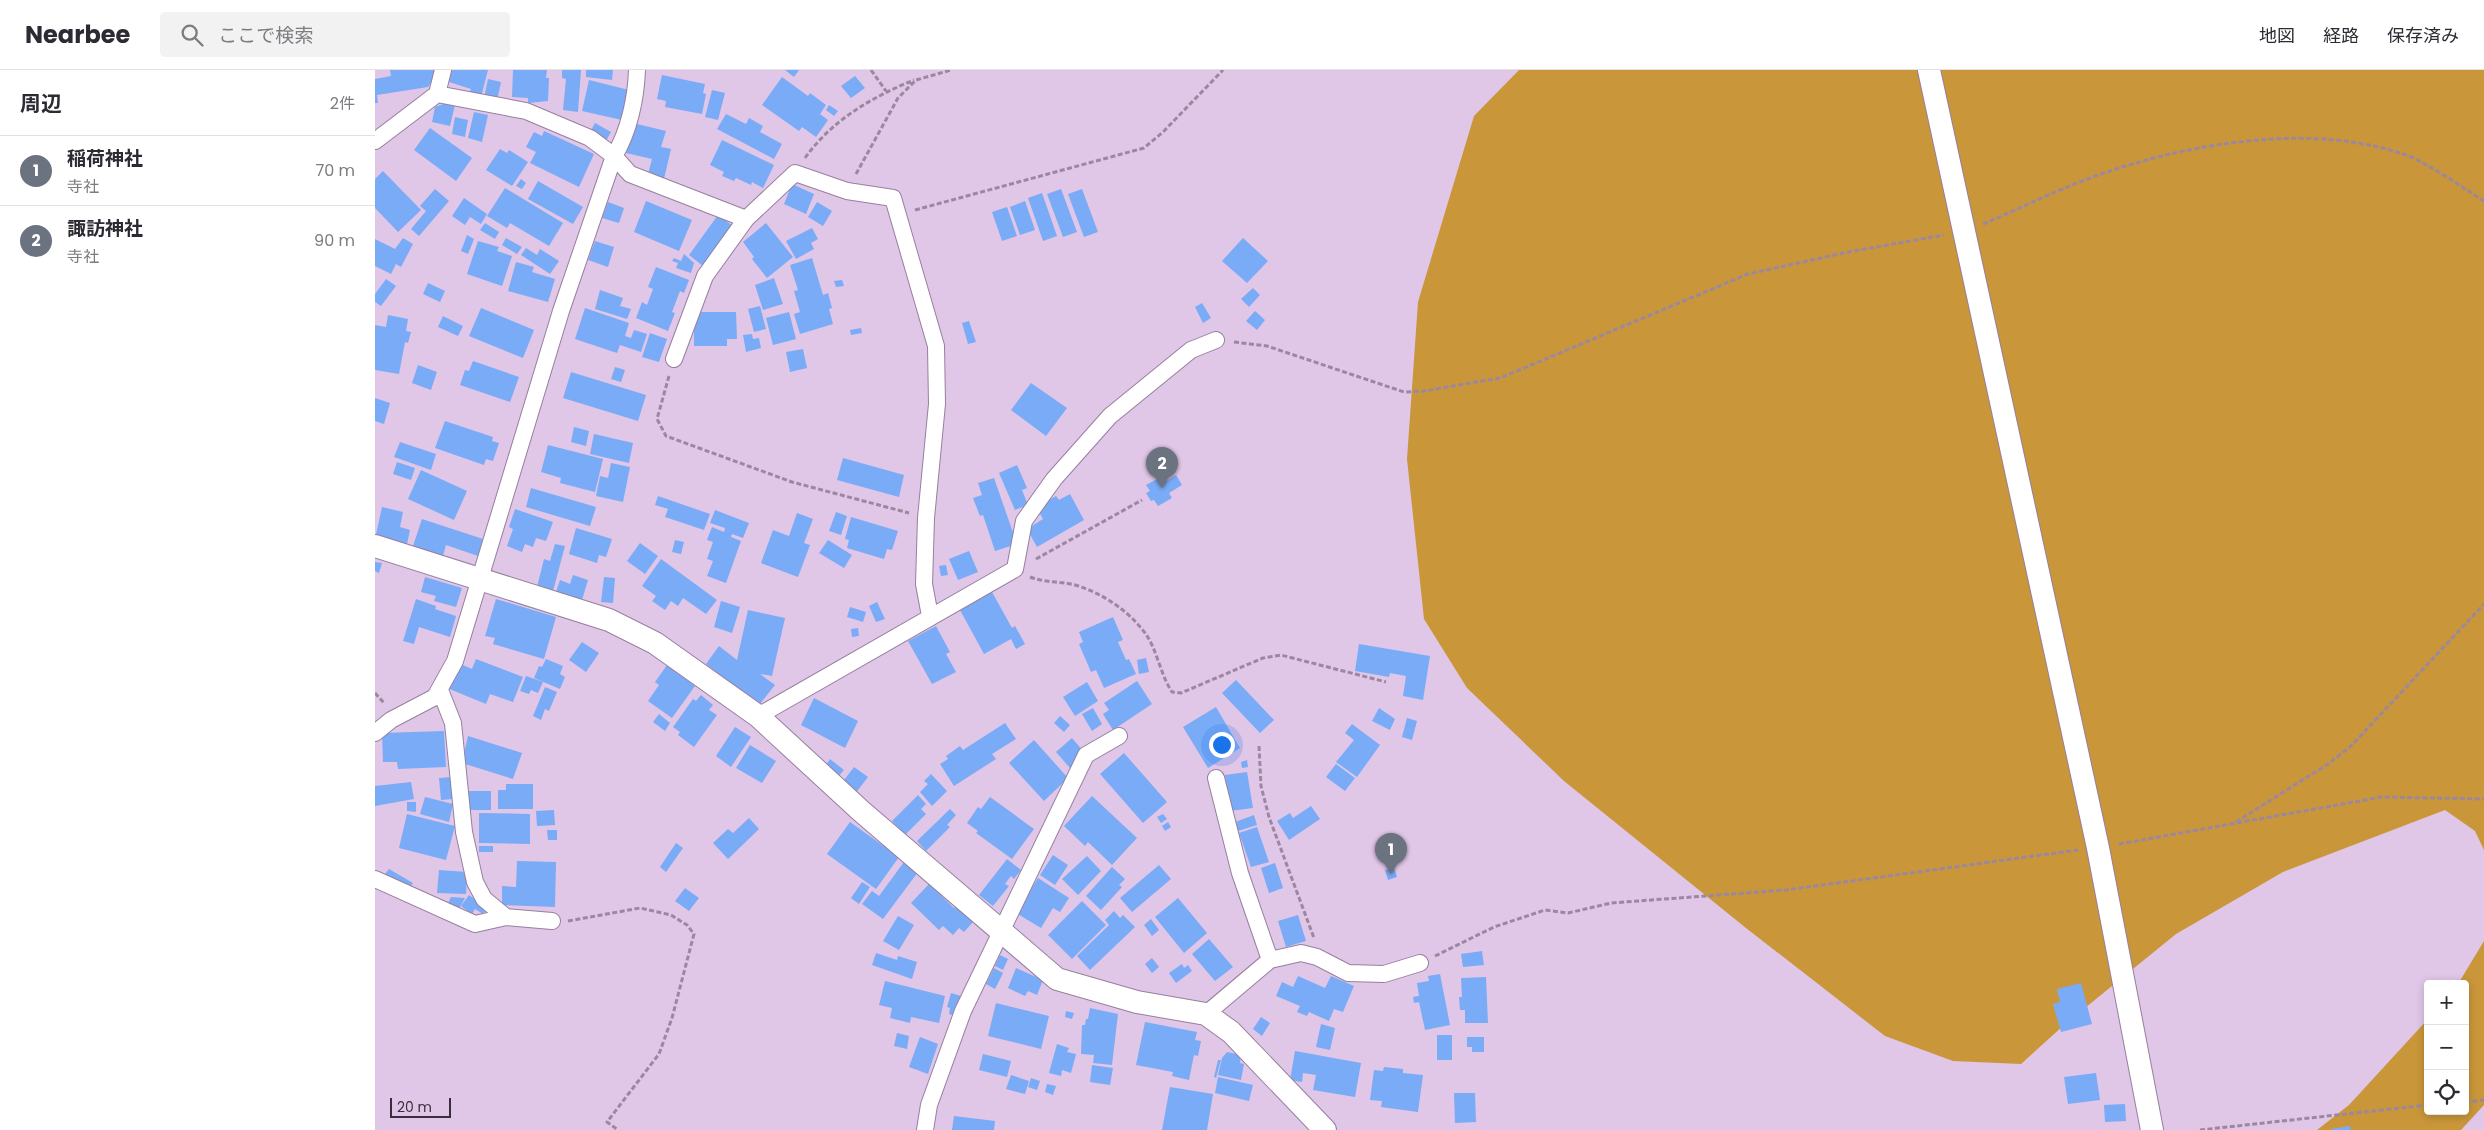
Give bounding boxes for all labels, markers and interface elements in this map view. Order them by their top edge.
search box [160,12,510,57]
text: Nearbee [25,18,130,51]
icon: search [178,21,206,49]
text: ここで検索 [218,22,313,49]
text: 地図 [2259,23,2295,48]
text: 経路 [2323,23,2359,48]
text: 保存済み [2387,23,2459,48]
text: 周辺 [20,89,62,118]
text: 2件 [330,92,355,115]
text: 稲荷神社 [67,145,143,172]
text: 1 [33,159,39,182]
text: 70 m [315,159,355,182]
text: 寺社 [67,175,99,198]
text: 諏訪神社 [67,215,143,242]
text: 2 [31,229,41,252]
text: 90 m [314,229,355,252]
text: 寺社 [67,245,99,268]
pin: 2 [1146,447,1178,488]
your location [1209,732,1235,758]
pin: 1 [1375,833,1407,874]
map controls [2424,980,2469,1115]
button: + [2424,980,2469,1025]
button: − [2424,1025,2469,1070]
button: locate [2424,1070,2469,1115]
scale bar [390,1095,451,1118]
text: 20 m [397,1097,432,1117]

